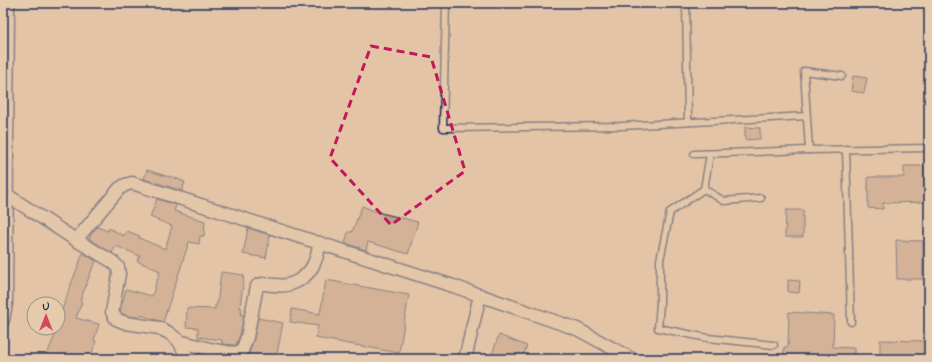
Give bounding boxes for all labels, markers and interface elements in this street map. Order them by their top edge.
north arrow [26,296,66,336]
text: U [42,300,50,314]

